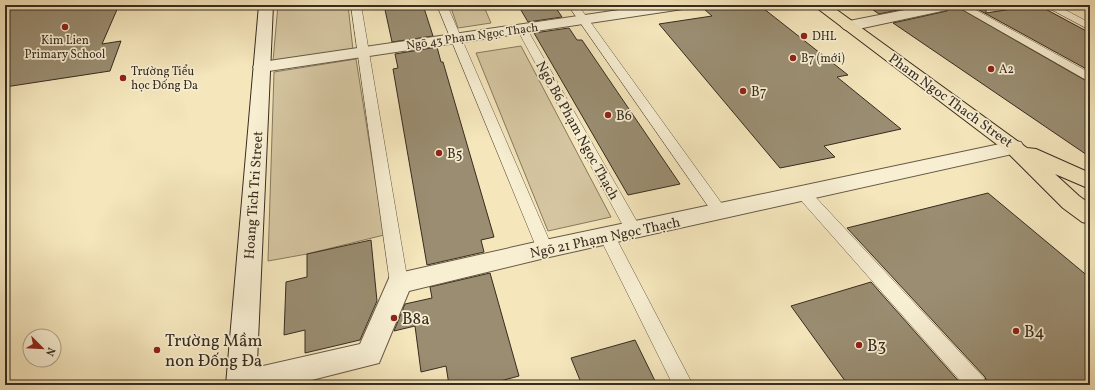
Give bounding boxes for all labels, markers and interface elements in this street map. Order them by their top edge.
street label: Ngõ 43 Phạm Ngọc Thạch [405,20,539,54]
marker: Kim Lien Primary School [60,22,70,32]
place label: DHL [812,29,837,45]
marker: DHL [799,31,809,41]
place label: Kim Lien Primary School [25,33,106,63]
street label: Pham Ngoc Thach Street [884,50,1016,153]
place label: B7 (mới) [801,51,845,67]
marker: B7 (mới) [788,53,798,63]
street label: Ngõ B6 Phạm Ngọc Thạch [531,58,623,204]
place label: A2 [999,62,1014,78]
place label: Trường Tiểu học Đống Đa [131,64,198,94]
marker: A2 [986,64,996,74]
marker: Trường Tiểu học Đống Đa [118,73,128,83]
place label: B7 [751,83,767,102]
marker: B7 [738,86,748,96]
place label: B6 [616,107,632,126]
marker: B6 [603,110,613,120]
street label: Hoang Tich Tri Street [241,130,268,260]
place label: B5 [447,145,462,164]
marker: B5 [434,148,444,158]
street label: Ngõ 21 Phạm Ngọc Thạch [528,213,682,264]
place label: B8a [402,308,430,331]
marker: B8a [389,313,399,323]
place label: B4 [1024,321,1045,344]
marker: B4 [1011,326,1021,336]
north arrow [22,328,62,368]
place label: Trường Mầm non Đống Đa [165,330,262,373]
place label: B3 [867,335,886,358]
marker: B3 [854,340,864,350]
text: N [41,345,58,358]
marker: Trường Mầm non Đống Đa [152,345,162,355]

